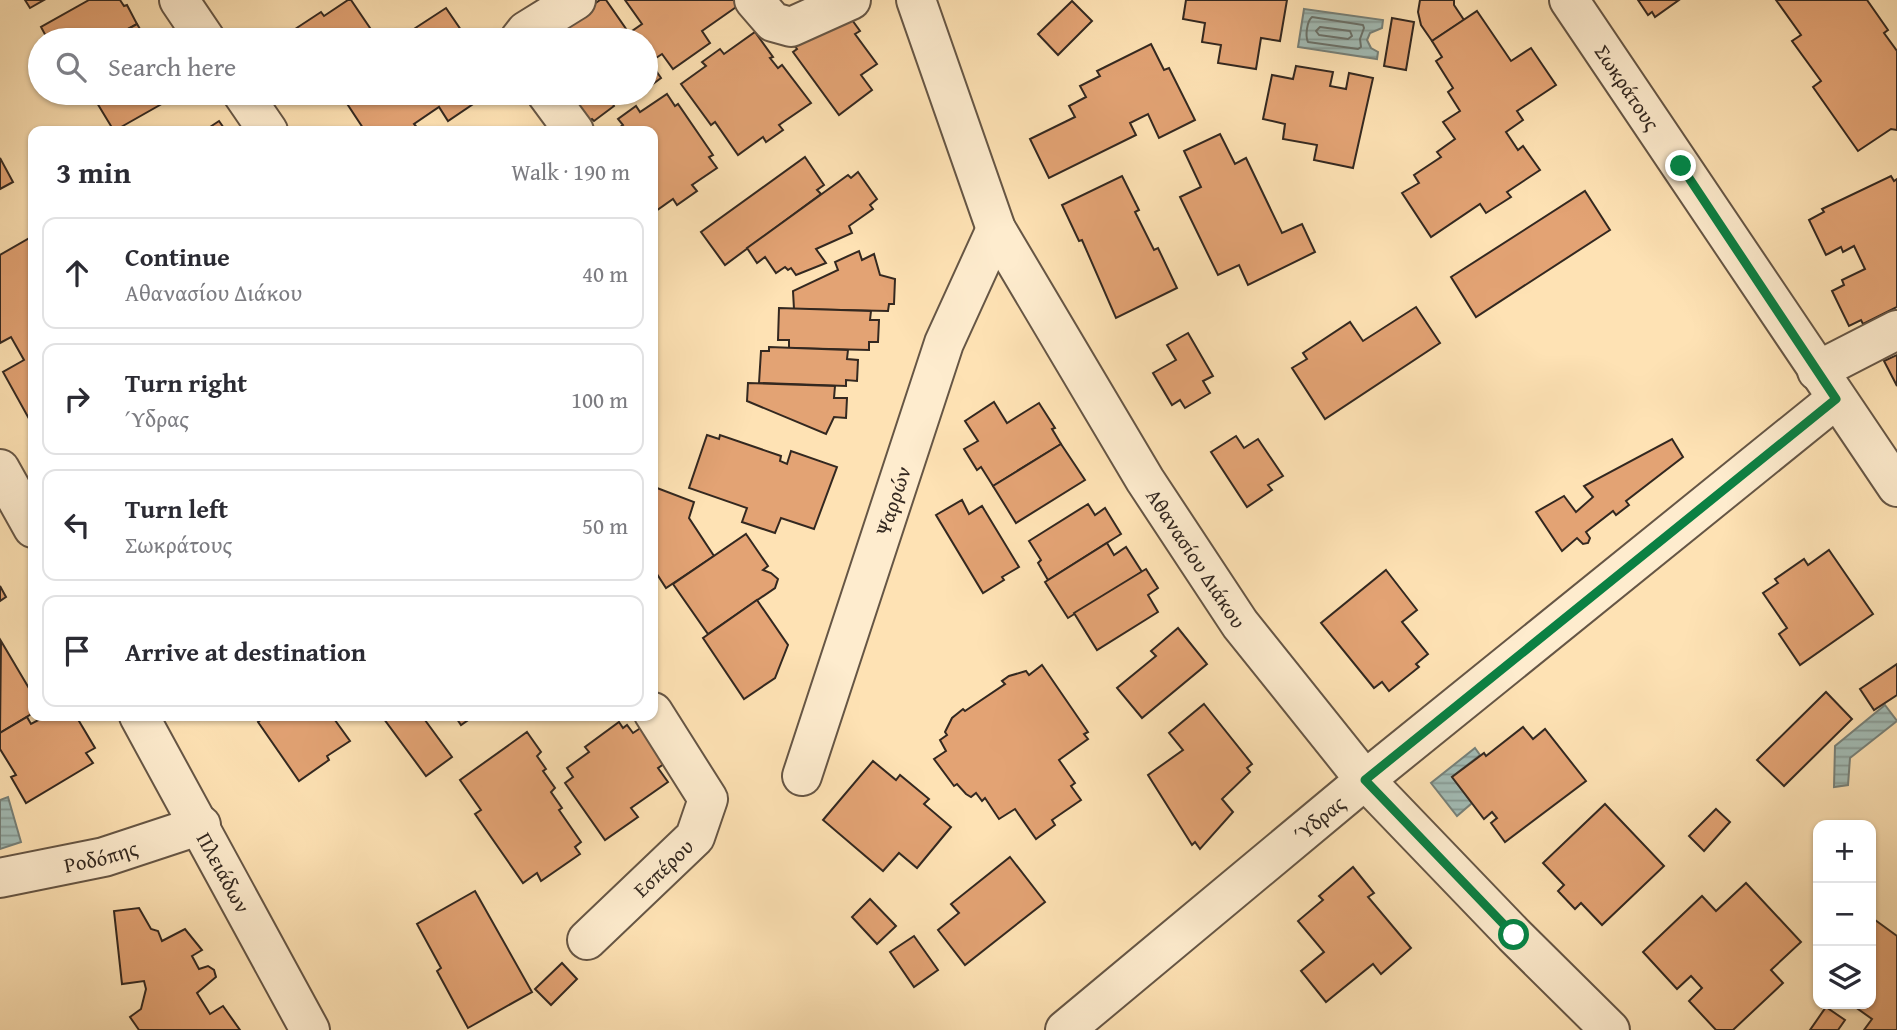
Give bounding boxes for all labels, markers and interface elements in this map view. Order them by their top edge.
search box [28,28,658,105]
street label: Σωκράτους [1587,38,1668,136]
text: Search here [108,47,236,86]
icon: search [52,48,90,86]
text: 3 min [56,150,131,194]
route end [1665,150,1696,181]
text: Walk · 190 m [511,155,630,188]
text: Continue [125,237,230,276]
icon: ahead [58,254,96,292]
text: 40 m [582,257,628,290]
text: Αθανασίου Διάκου [125,276,302,309]
text: Turn right [125,363,247,402]
icon: right [58,380,96,418]
text: 100 m [571,383,628,416]
text: Ύδρας [125,402,189,435]
street label: Ψαρρών [866,462,918,540]
street label: Αθανασίου Διάκου [1139,482,1254,634]
text: Turn left [125,489,228,528]
icon: left [58,506,96,544]
text: 50 m [582,509,628,542]
text: Σωκράτους [125,528,232,561]
icon: arrive [58,632,96,670]
text: Arrive at destination [125,632,366,671]
street label: Ύδρας [1287,787,1352,849]
map controls [1813,820,1876,1009]
button: + [1813,820,1876,883]
street label: Πλειάδων [190,826,259,918]
street label: Εσπέρου [626,831,700,904]
street label: Ροδόπης [61,832,142,880]
button: − [1813,883,1876,946]
route start [1498,919,1529,950]
button: layers [1813,946,1876,1009]

